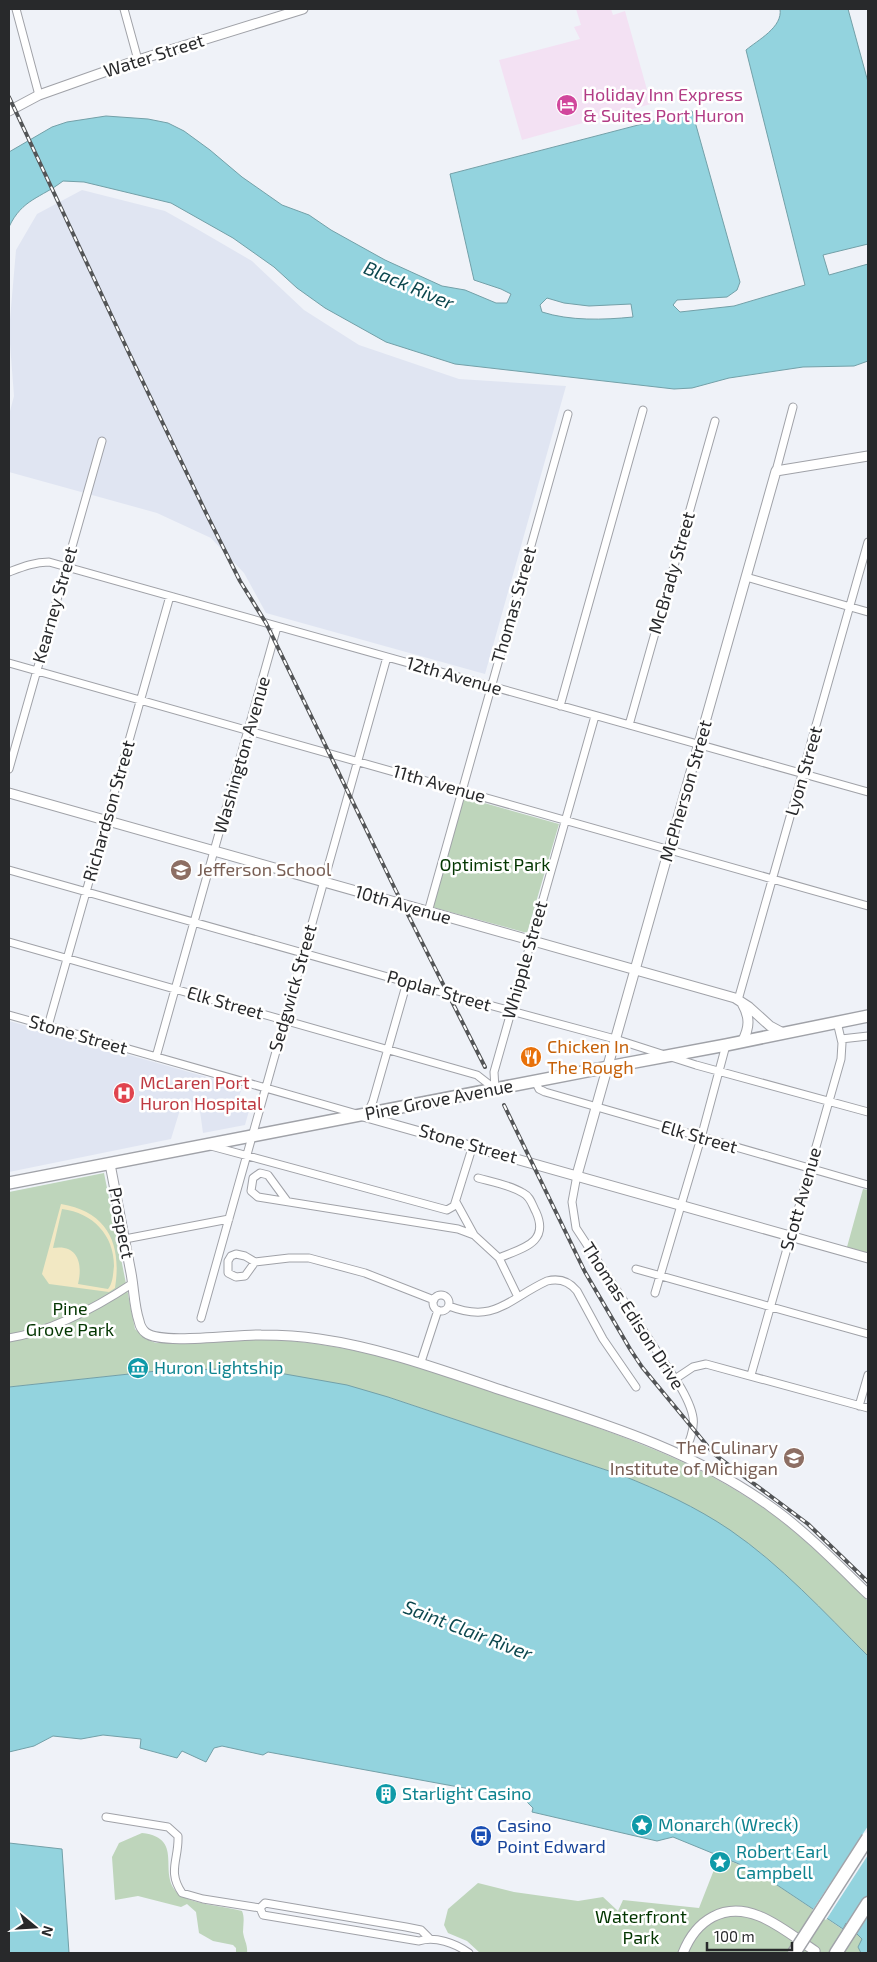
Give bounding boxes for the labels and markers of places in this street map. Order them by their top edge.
place label: Holiday Inn Express & Suites Port Huron [583,83,744,126]
hotel icon: Holiday Inn Express & Suites Port Huron [555,93,579,117]
school or university icon: Jefferson School [169,858,193,882]
place label: Jefferson School [197,858,332,880]
place label: Chicken In The Rough [547,1035,634,1078]
restaurant icon: Chicken In The Rough [519,1045,543,1069]
place label: McLaren Port Huron Hospital [140,1071,263,1114]
hospital icon: McLaren Port Huron Hospital [112,1081,136,1105]
museum icon: Huron Lightship [126,1356,150,1380]
place label: Huron Lightship [154,1356,284,1378]
place label: The Culinary Institute of Michigan [610,1436,778,1479]
school or university icon: The Culinary Institute of Michigan [782,1446,806,1470]
building icon: Starlight Casino [374,1782,398,1806]
place label: Starlight Casino [402,1782,532,1804]
place icon: Monarch (Wreck) [630,1813,654,1837]
place label: Monarch (Wreck) [658,1813,798,1835]
place label: Casino Point Edward [497,1814,606,1857]
bus stop icon: Casino Point Edward [469,1824,493,1848]
place label: Robert Earl Campbell [736,1840,828,1883]
place icon: Robert Earl Campbell [708,1850,732,1874]

